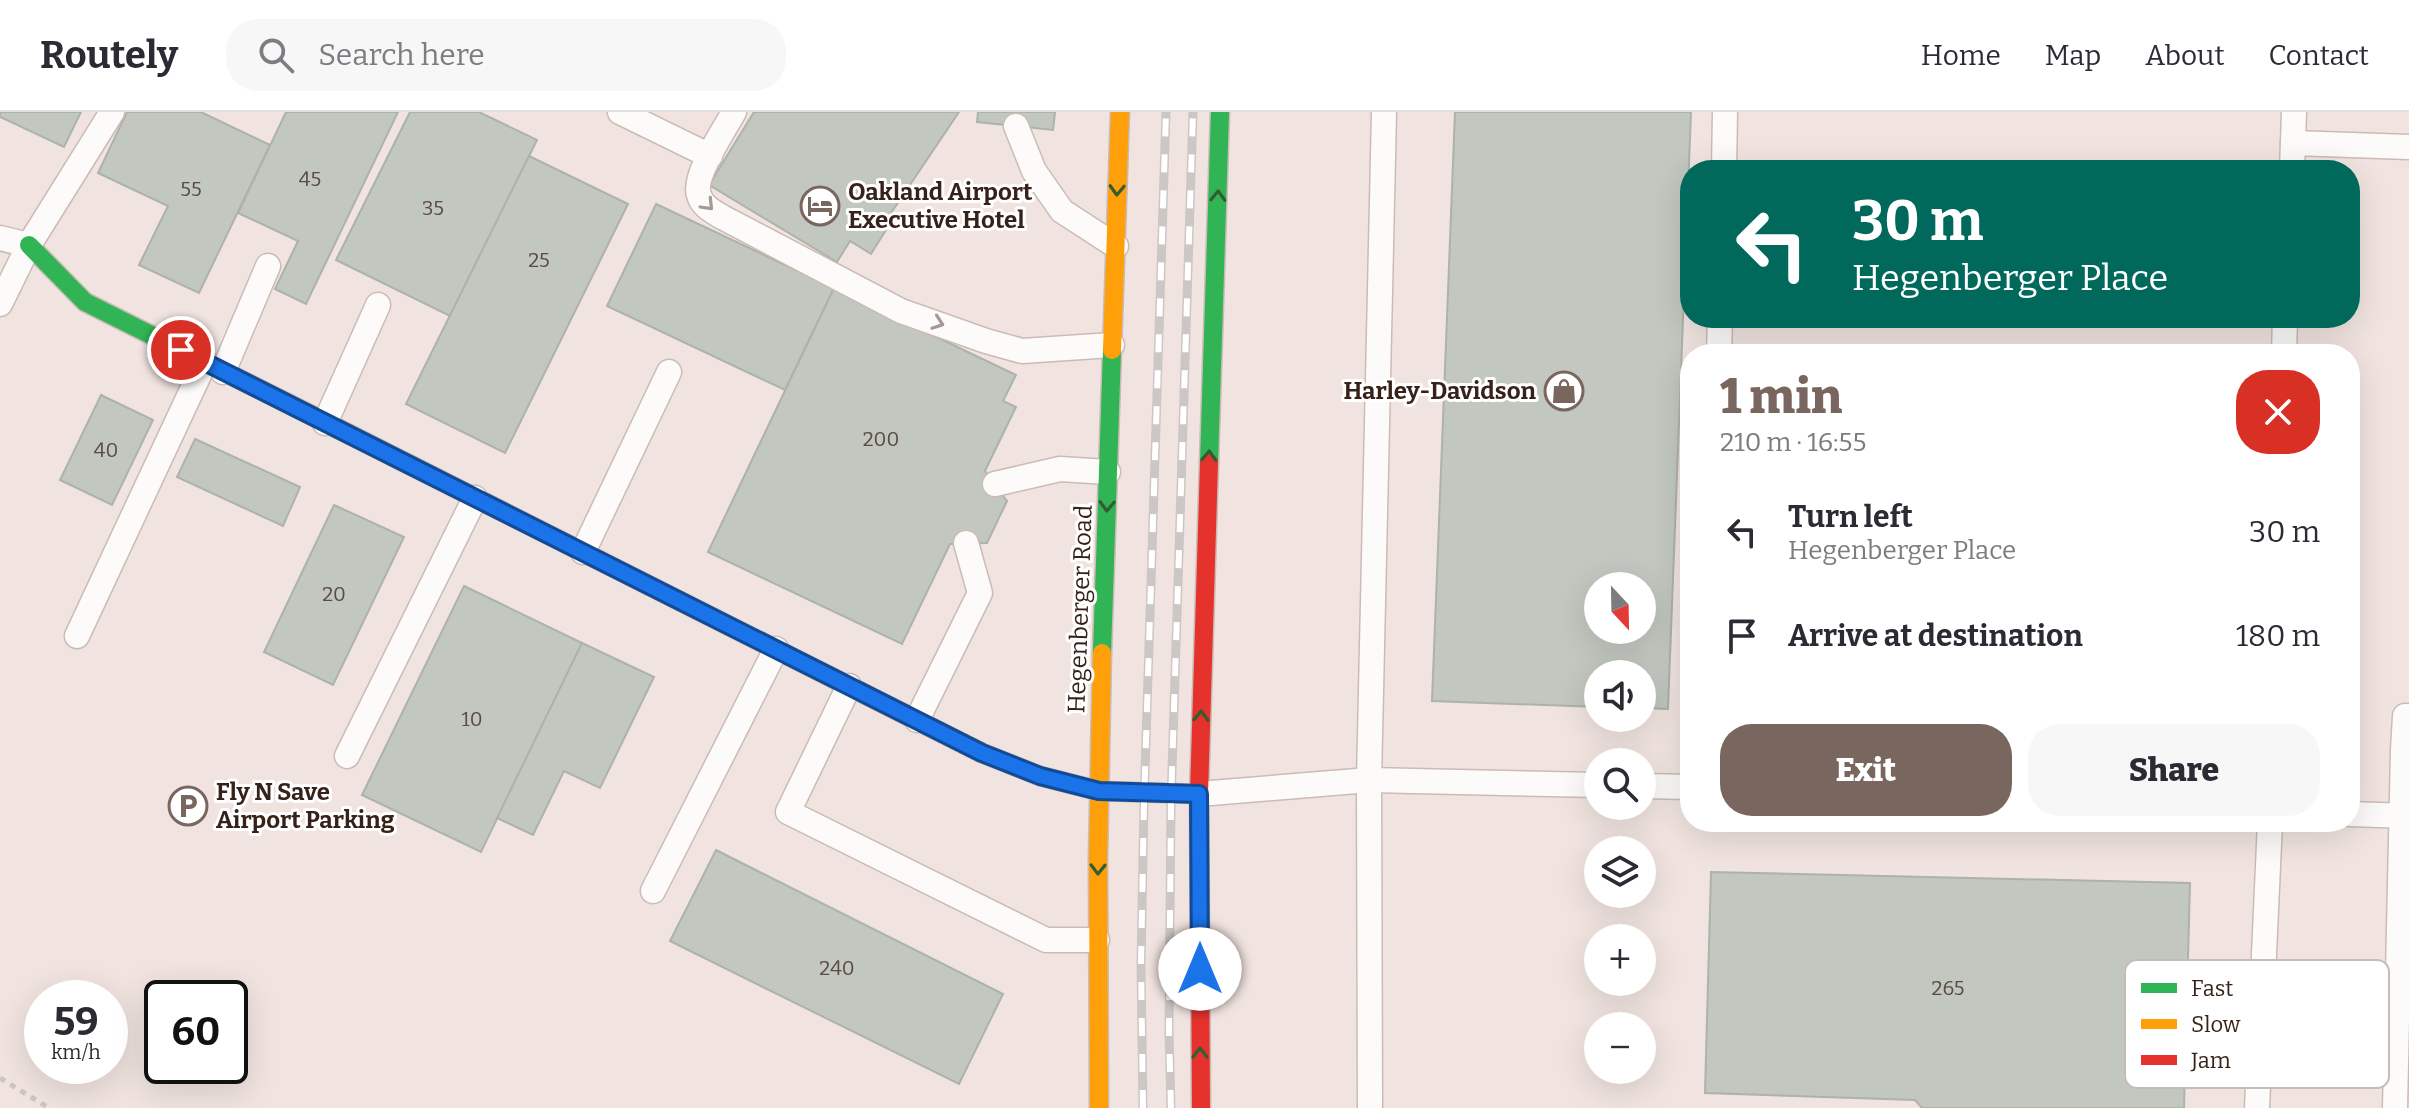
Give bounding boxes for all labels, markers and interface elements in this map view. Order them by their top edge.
search box [226,19,786,91]
text: Routely [40,32,178,78]
icon: search [254,33,298,77]
text: Search here [318,37,485,73]
text: Home [1921,39,2001,72]
text: Map [2045,39,2101,72]
text: About [2145,39,2225,72]
text: Contact [2269,39,2369,72]
house number: 45 [299,167,321,191]
house number: 55 [180,177,202,201]
place label: Oakland Airport Executive Hotel [848,178,1033,234]
one-way arrow [1109,184,1126,197]
hotel icon: Oakland Airport Executive Hotel [799,185,841,227]
text: 30 m [1852,188,1983,255]
one-way arrow [1209,189,1226,202]
icon: left [1720,192,1824,296]
one-way arrow [699,195,714,210]
house number: 35 [422,196,444,220]
house number: 25 [528,248,550,272]
text: Hegenberger Place [1852,256,2168,300]
one-way arrow [930,314,944,330]
pin [147,316,215,384]
icon: arrive [159,328,203,372]
text: 1 min [1720,368,1842,426]
shop icon: Harley-Davidson [1543,370,1585,412]
button: close [2236,370,2320,454]
place label: Harley-Davidson [1344,377,1537,405]
house number: 200 [863,427,899,451]
text: 210 m · 16:55 [1720,427,1866,458]
house number: 40 [94,438,118,462]
one-way arrow [1201,449,1218,462]
text: Turn left [1788,499,1913,535]
one-way arrow [1098,500,1115,513]
street label: Hegenberger Road [1062,504,1098,714]
icon: left [1720,510,1764,554]
text: 30 m [2249,514,2320,550]
text: Hegenberger Place [1788,535,2016,566]
north arrow [1584,572,1656,644]
map controls [1584,572,1656,1084]
house number: 20 [322,582,346,606]
icon: arrive [1720,614,1764,658]
text: Arrive at destination [1788,618,2083,654]
text: 180 m [2236,618,2320,654]
button: sound [1584,660,1656,732]
house number: 10 [462,707,482,731]
one-way arrow [1193,709,1210,722]
button: Exit [1720,724,2012,816]
button: Share [2028,724,2320,816]
button: search [1584,748,1656,820]
place label: Fly N Save Airport Parking [216,778,395,834]
parking icon: Fly N Save Airport Parking [167,785,209,827]
button: layers [1584,836,1656,908]
one-way arrow [1089,863,1106,876]
button: + [1584,924,1656,996]
position arrow [1158,927,1242,1011]
house number: 240 [819,956,855,980]
legend [2125,960,2389,1088]
text: Fast [2191,975,2233,1002]
house number: 265 [1932,976,1964,1000]
speed limit sign: 60 [144,980,248,1084]
text: 59 [53,998,99,1046]
text: Slow [2191,1011,2241,1038]
button: − [1584,1012,1656,1084]
text: km/h [51,1040,101,1064]
one-way arrow [1191,1046,1209,1059]
text: Jam [2190,1047,2231,1074]

